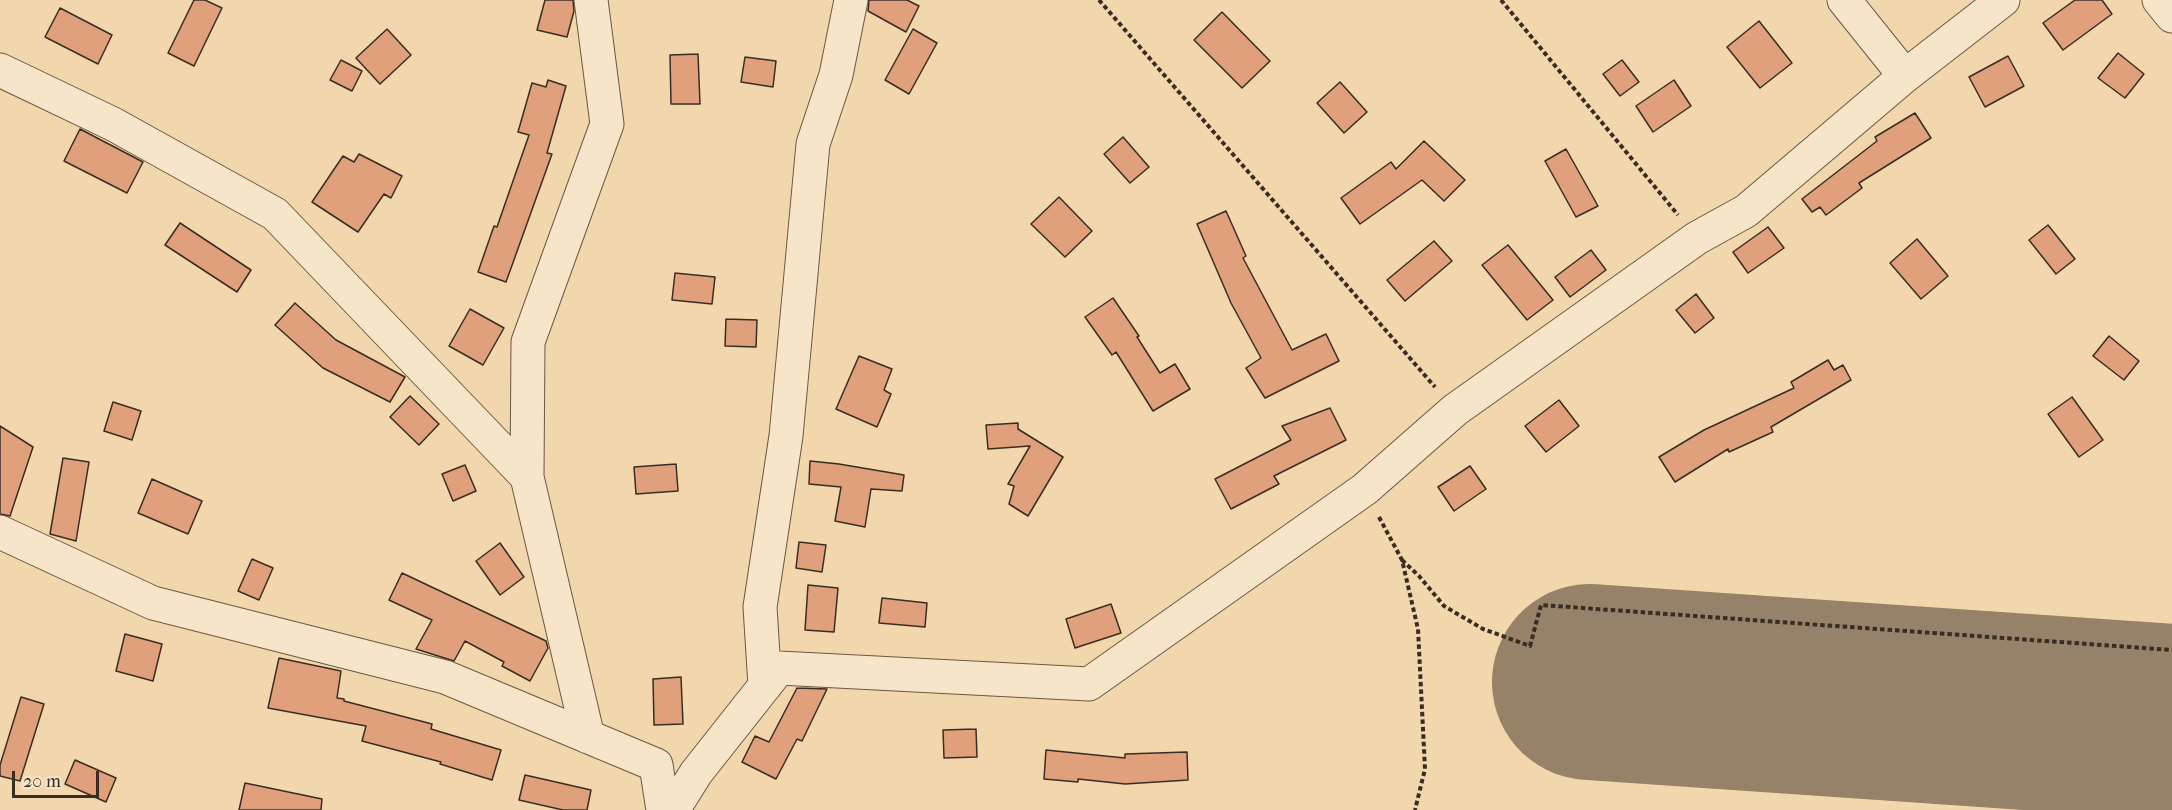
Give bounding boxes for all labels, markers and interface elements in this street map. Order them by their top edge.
scale bar [15,759,102,797]
text: 20 m [23,771,61,792]

